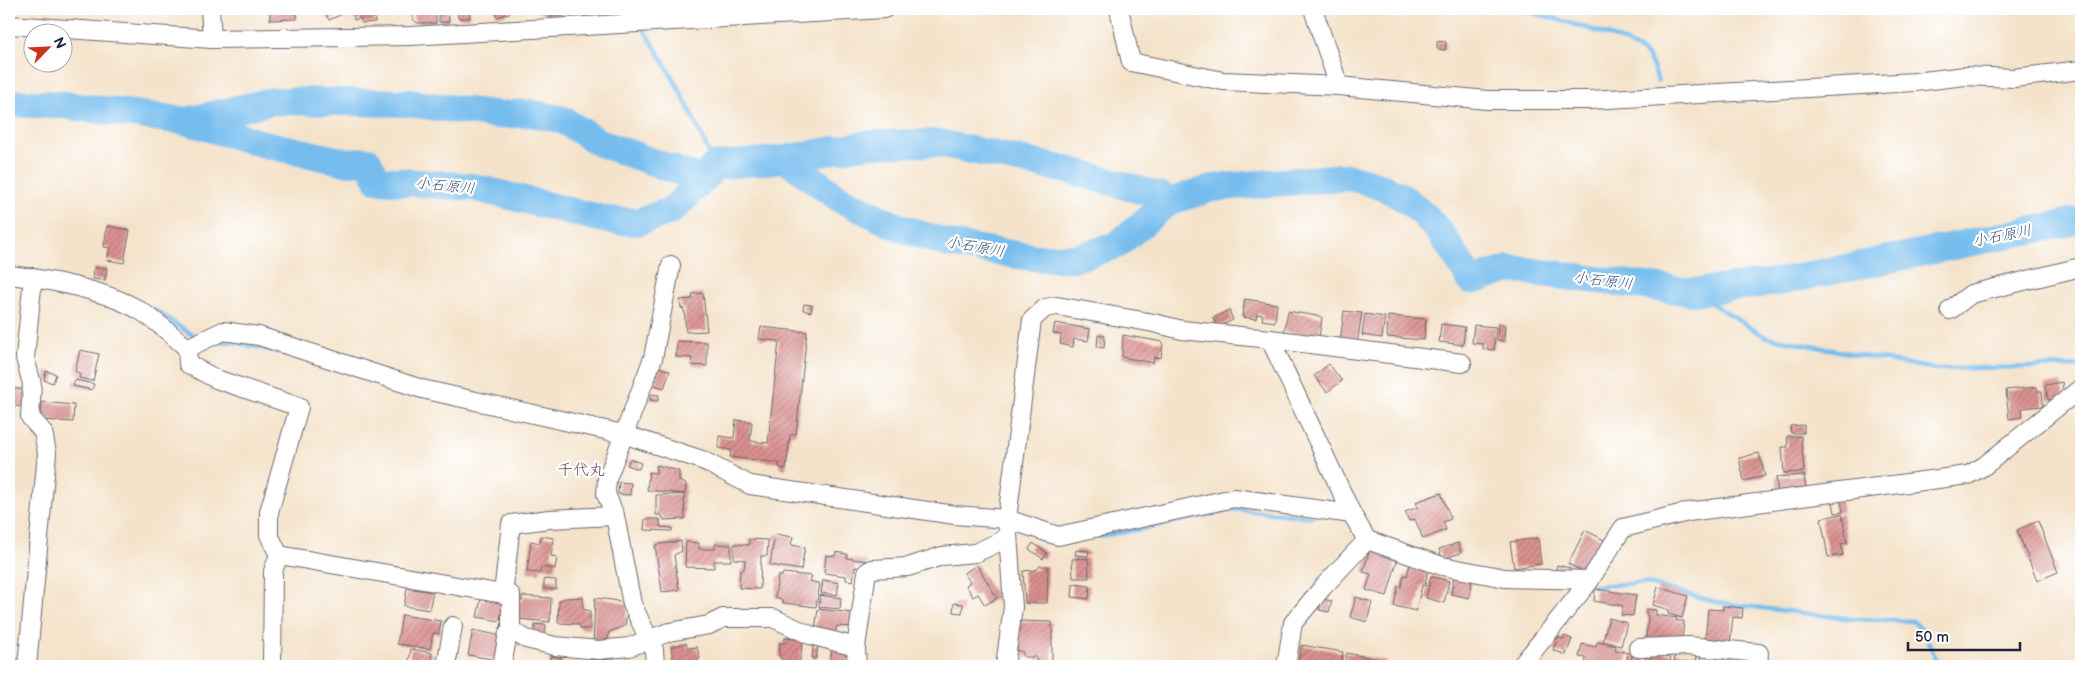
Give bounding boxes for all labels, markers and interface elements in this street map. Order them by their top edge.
north arrow [22,22,72,72]
text: N [50,35,69,51]
water label: 小石原川 [414,173,476,199]
water label: 小石原川 [1971,221,2033,251]
water label: 小石原川 [944,232,1006,262]
water label: 小石原川 [1572,268,1634,294]
district label: 千代丸 [557,461,605,480]
scale bar [1908,620,2020,652]
text: 50 m [1915,628,1949,647]

